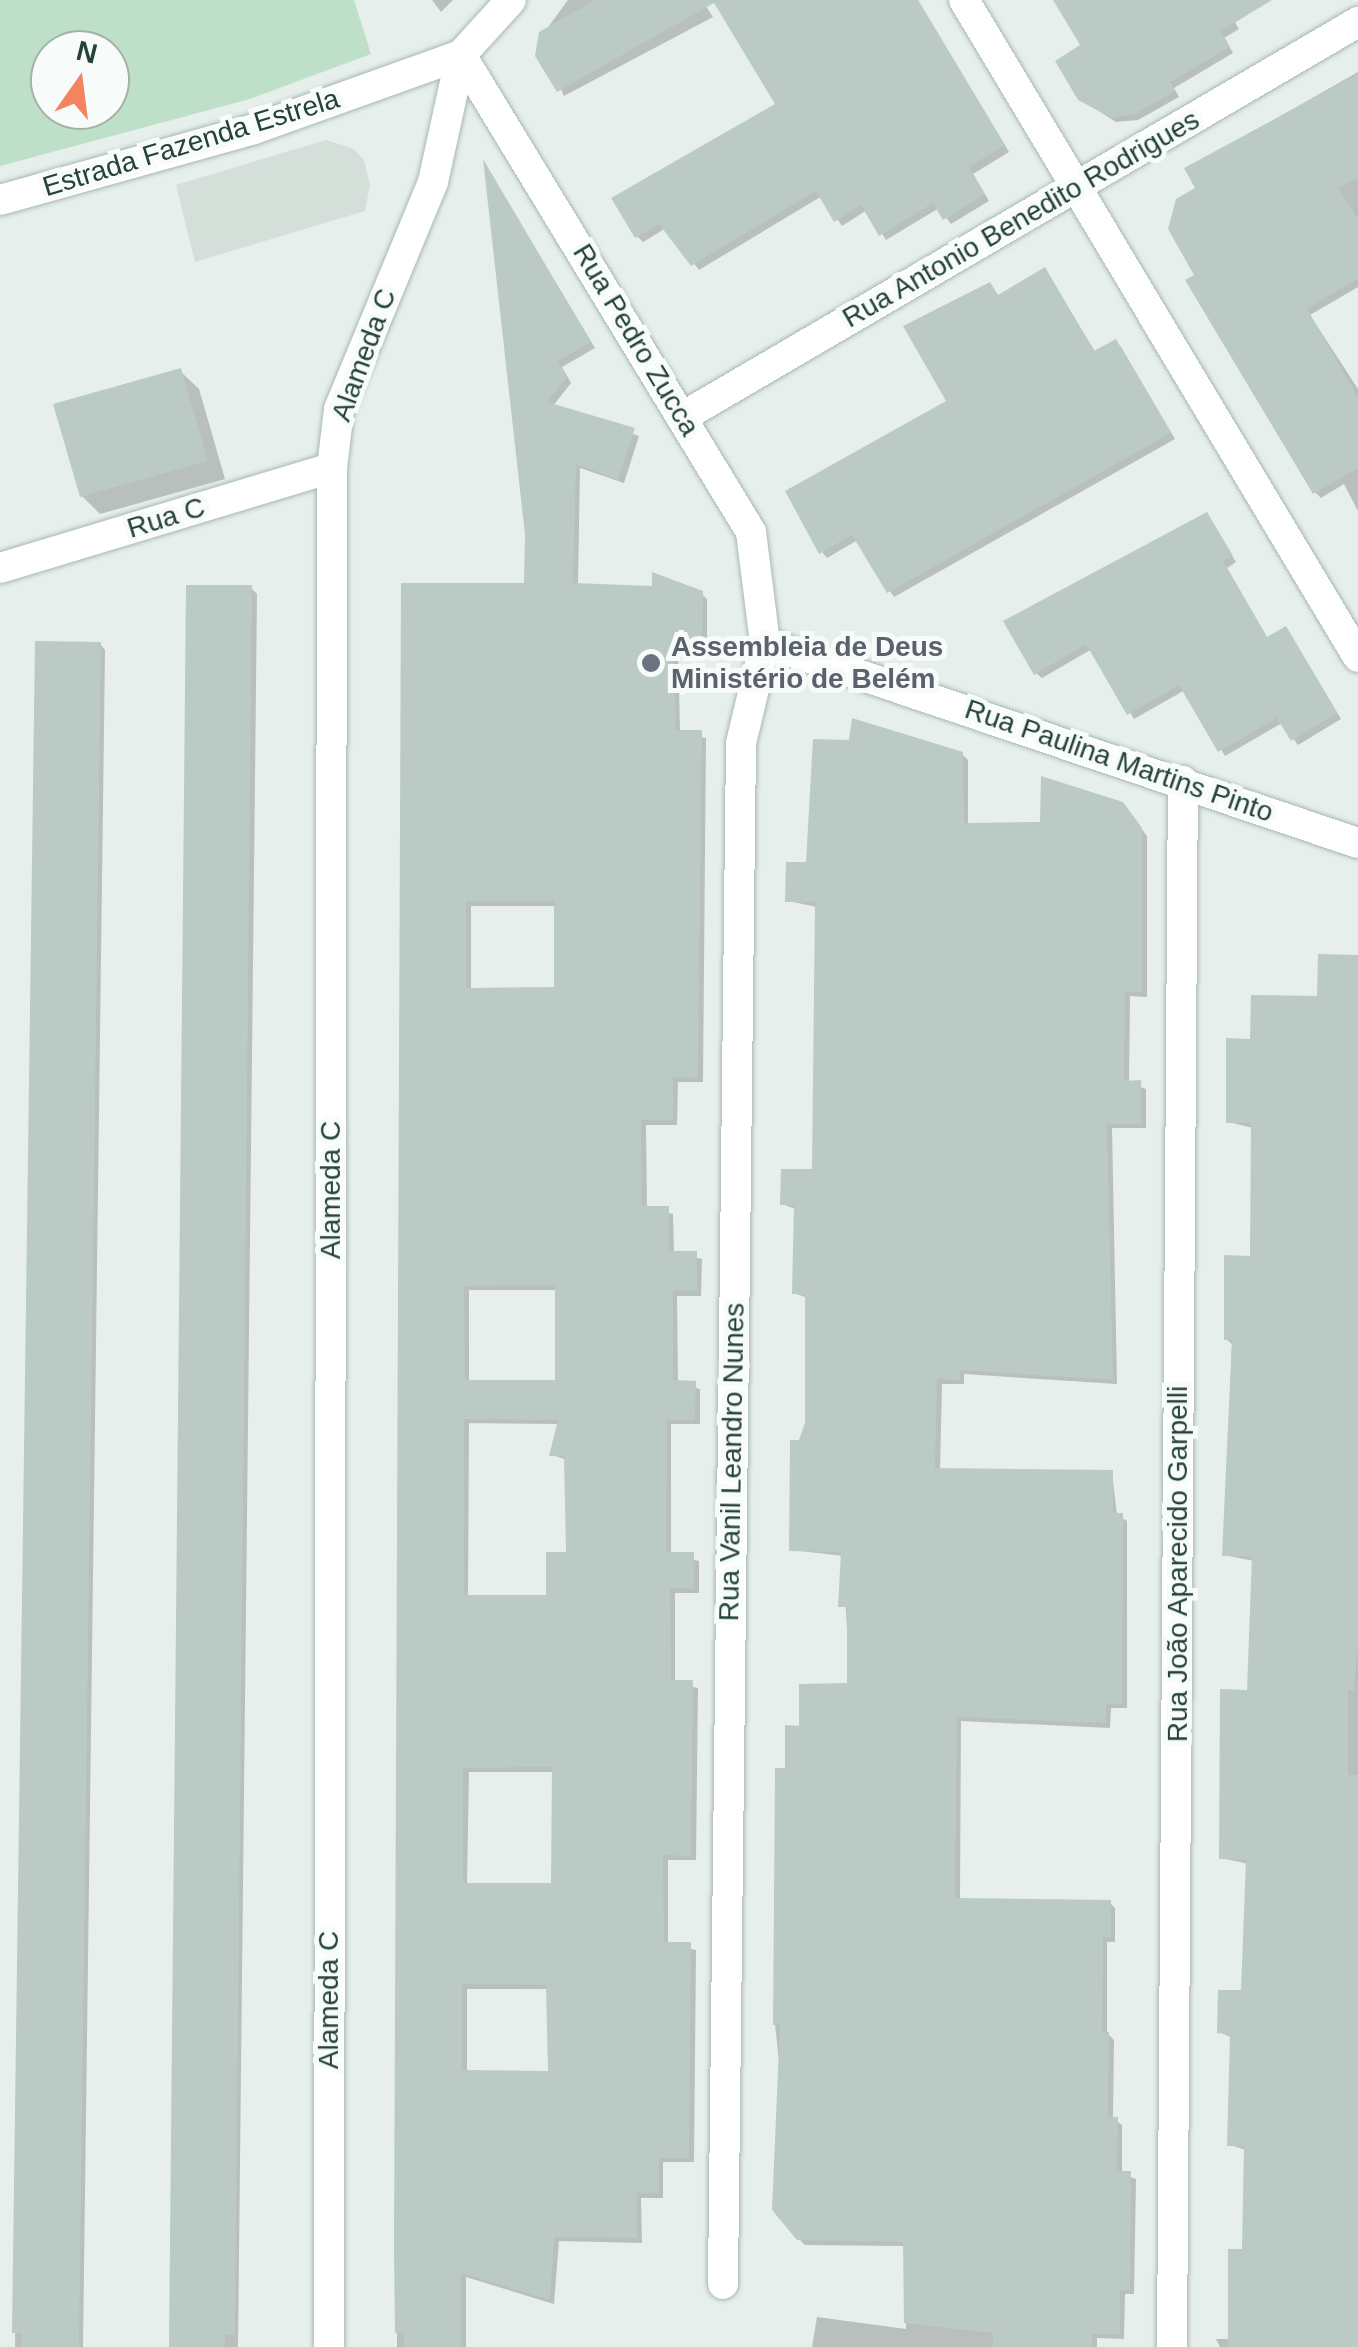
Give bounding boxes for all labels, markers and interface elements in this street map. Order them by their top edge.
north arrow [30,30,130,130]
text: N [73,35,100,70]
street label: Estrada Fazenda Estrela [39,82,343,204]
street label: Rua Antonio Benedito Rodrigues [836,102,1206,336]
street label: Rua Pedro Zucca [565,238,707,442]
street label: Alameda C [325,284,403,426]
street label: Rua C [123,490,209,546]
place label: Assembleia de Deus Ministério de Belém [671,630,943,696]
marker: Assembleia de Deus Ministério de Belém [640,652,662,674]
street label: Rua Paulina Martins Pinto [960,692,1278,830]
street label: Alameda C [314,1121,348,1259]
street label: Rua Vanil Leandro Nunes [712,1302,752,1622]
street label: Rua João Aparecido Garpelli [1161,1385,1195,1743]
street label: Alameda C [312,1931,346,2069]

